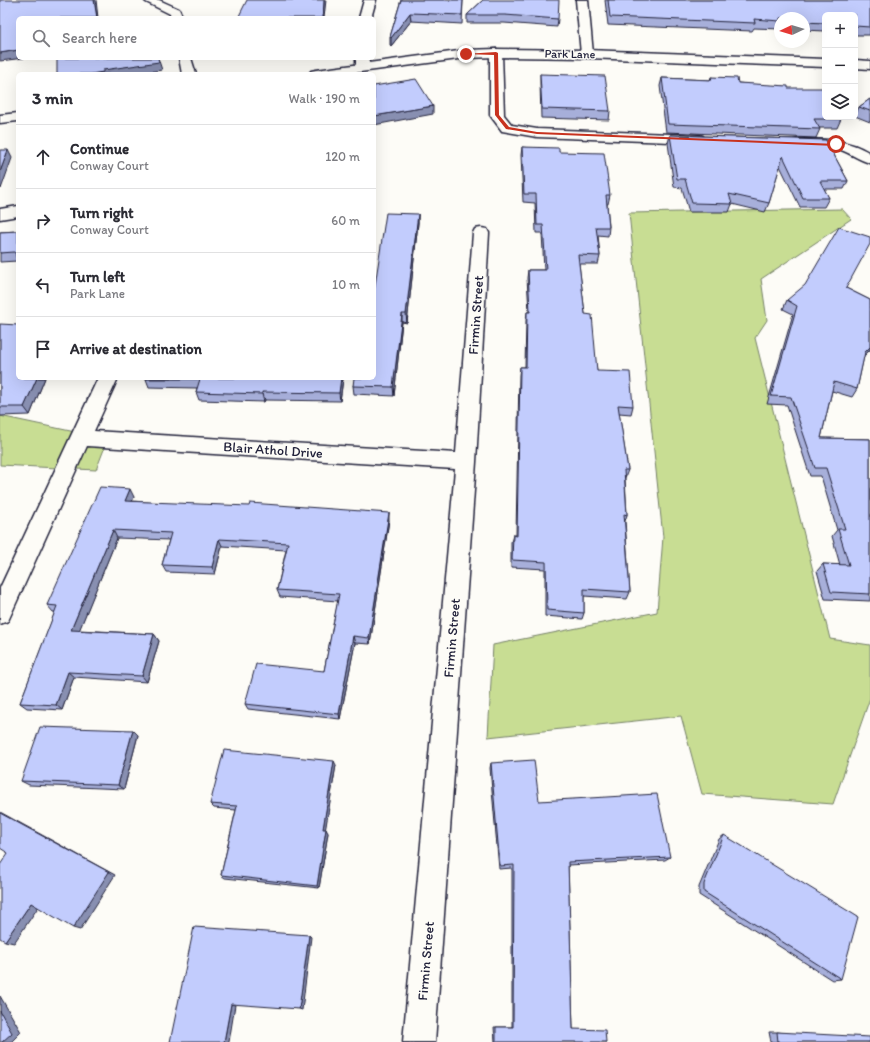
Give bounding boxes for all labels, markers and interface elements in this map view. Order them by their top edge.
north arrow [774,12,810,48]
map controls [822,12,858,120]
button: + [822,12,858,48]
search box [16,16,376,60]
icon: search [30,27,52,49]
text: Search here [62,29,137,47]
route end [457,45,475,63]
street label: Park Lane [544,47,596,61]
button: − [822,48,858,84]
button: layers [822,84,858,120]
text: 3 min [32,88,73,108]
text: Walk · 190 m [289,91,360,106]
route start [827,135,845,153]
text: Continue [70,140,129,158]
icon: ahead [32,146,54,168]
text: 120 m [325,149,360,164]
text: Conway Court [70,158,149,173]
text: Turn right [70,204,134,222]
icon: right [32,210,54,232]
text: 60 m [331,213,360,228]
text: Conway Court [70,222,149,237]
text: Turn left [70,268,125,286]
icon: left [32,274,54,296]
street label: Firmin Street [465,275,487,355]
text: 10 m [332,277,360,292]
text: Park Lane [70,286,125,301]
icon: arrive [32,338,54,360]
text: Arrive at destination [70,340,202,358]
street label: Blair Athol Drive [223,438,324,462]
street label: Firmin Street [440,598,464,678]
street label: Firmin Street [414,921,438,1001]

